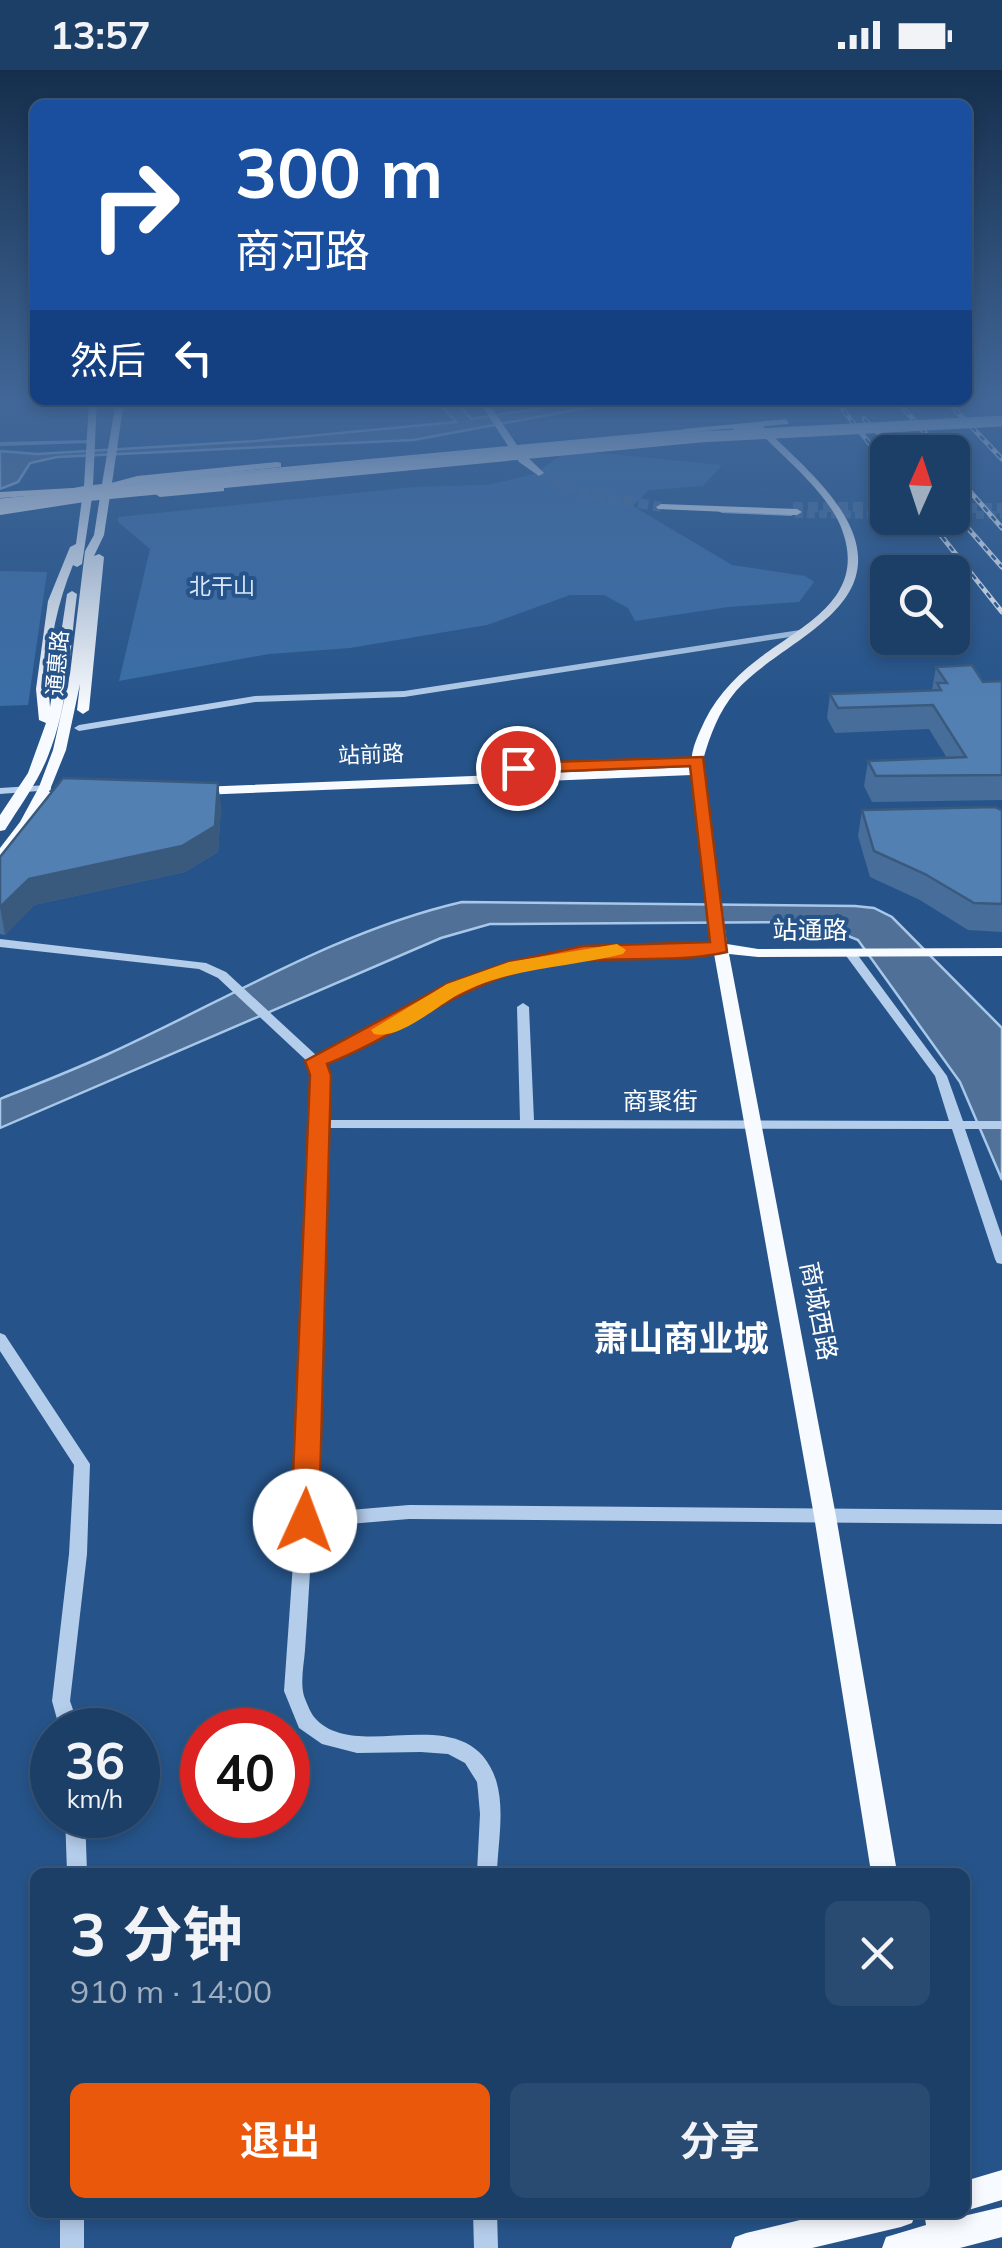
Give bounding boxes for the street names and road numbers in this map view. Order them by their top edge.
street label: 通惠路 [40,629,74,697]
street label: 站前路 [338,739,404,769]
street label: 站通路 [772,914,848,945]
street label: 商聚街 [622,1085,698,1116]
street label: 商城西路 [795,1259,844,1363]

